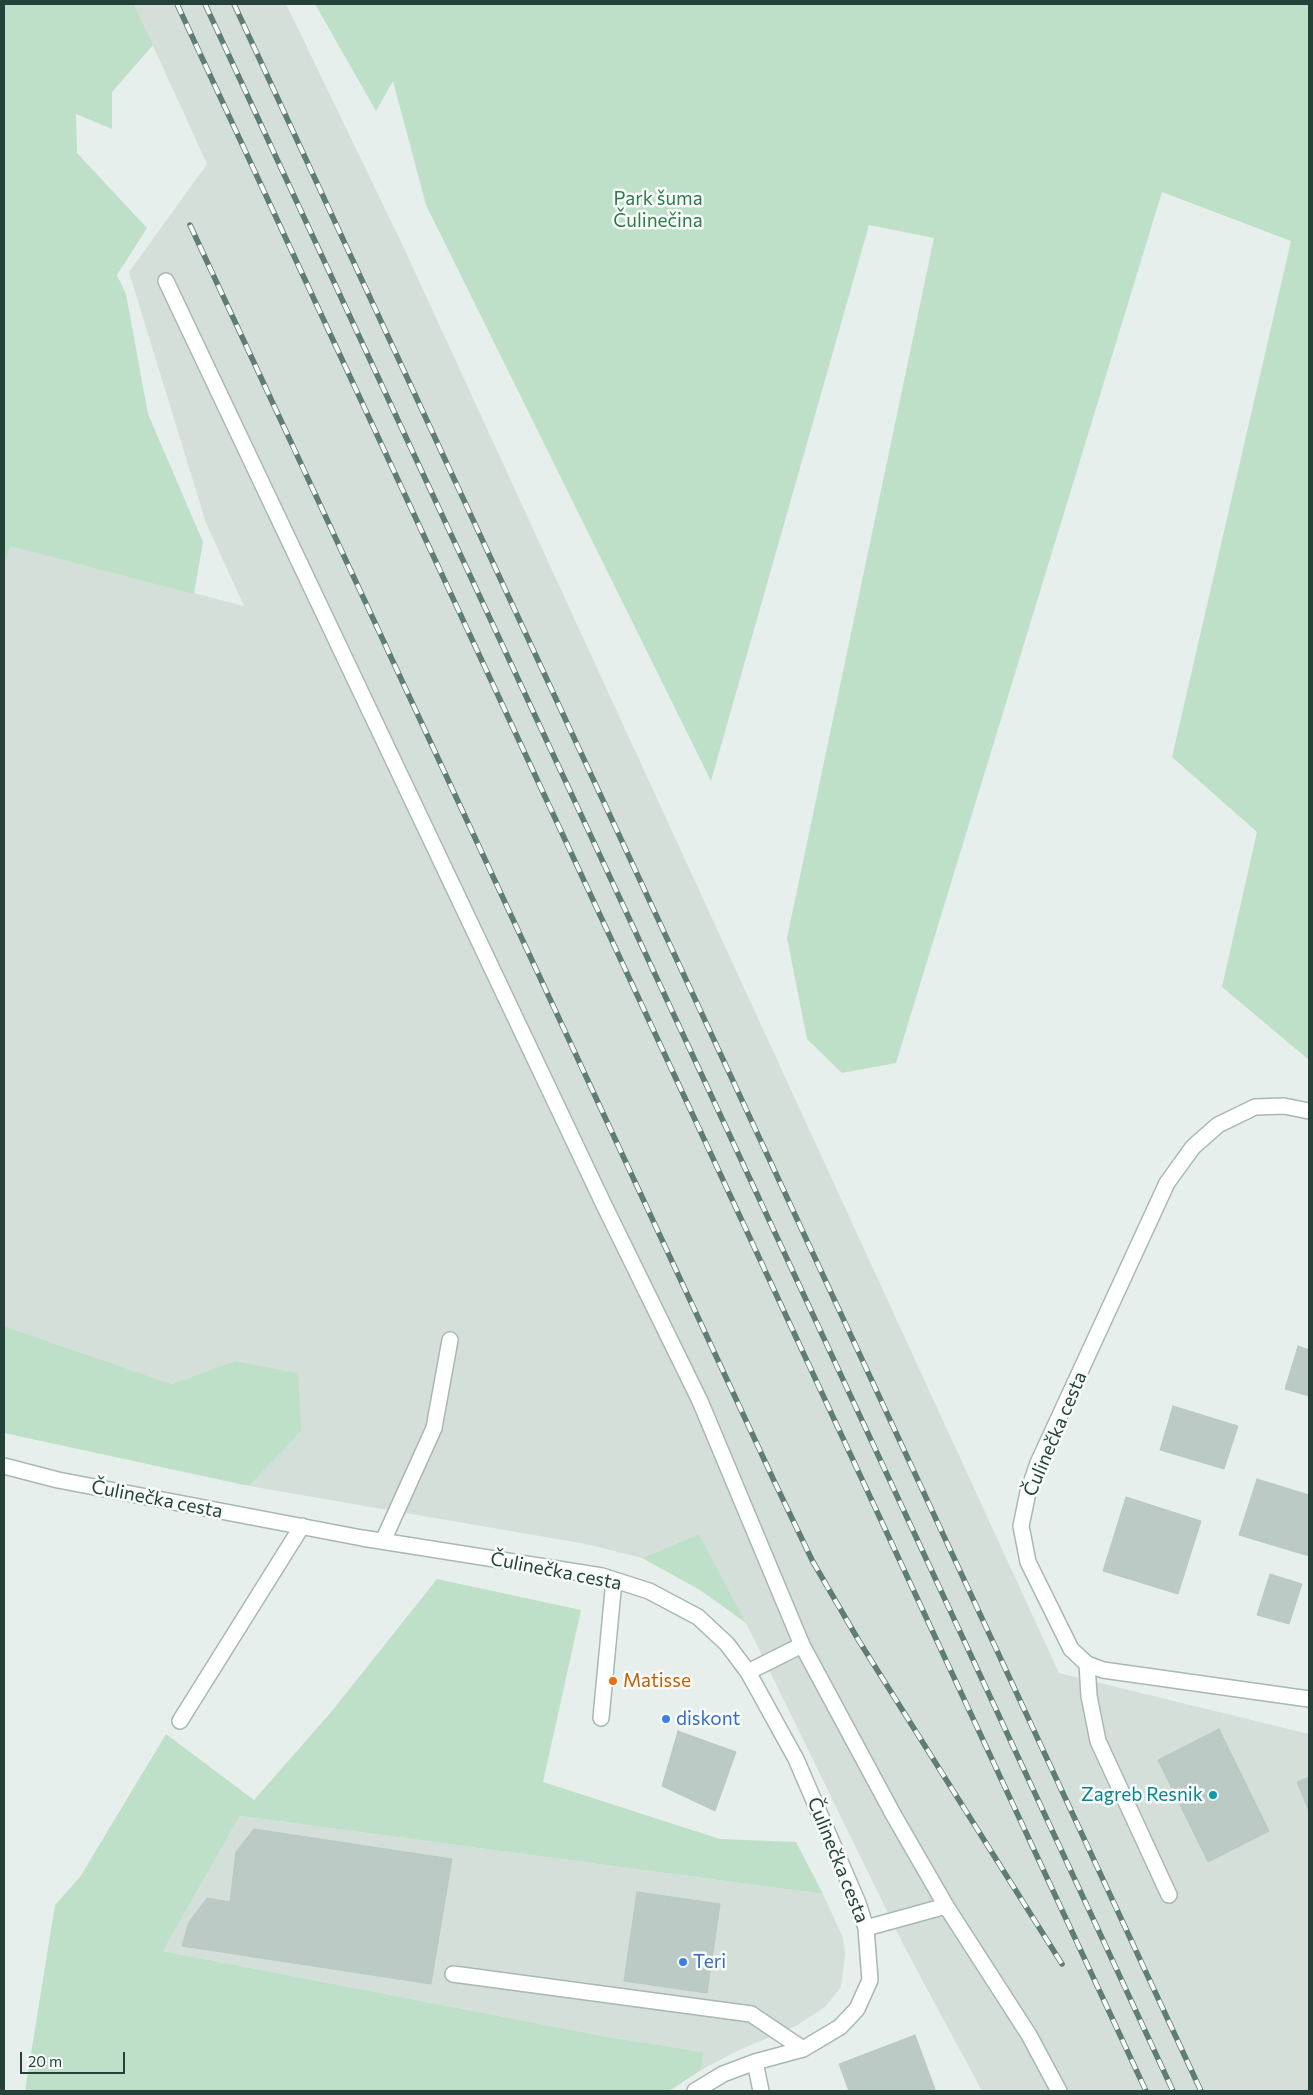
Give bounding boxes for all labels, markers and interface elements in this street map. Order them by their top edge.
park label: Park šuma Čulinečina [613,188,703,232]
street label: Čulinečka cesta [1018,1368,1092,1500]
street label: Čulinečka cesta [89,1475,225,1523]
street label: Čulinečka cesta [488,1547,624,1595]
place label: Matisse [623,1670,691,1692]
marker: Matisse [607,1675,619,1687]
place label: diskont [676,1708,740,1730]
marker: diskont [660,1713,672,1725]
place label: Zagreb Resnik [1081,1784,1203,1806]
marker: Zagreb Resnik [1207,1789,1219,1801]
street label: Čulinečka cesta [802,1794,874,1926]
place label: Teri [693,1951,726,1973]
marker: Teri [677,1956,689,1968]
scale bar [22,2042,128,2074]
text: 20 m [28,2052,62,2070]

